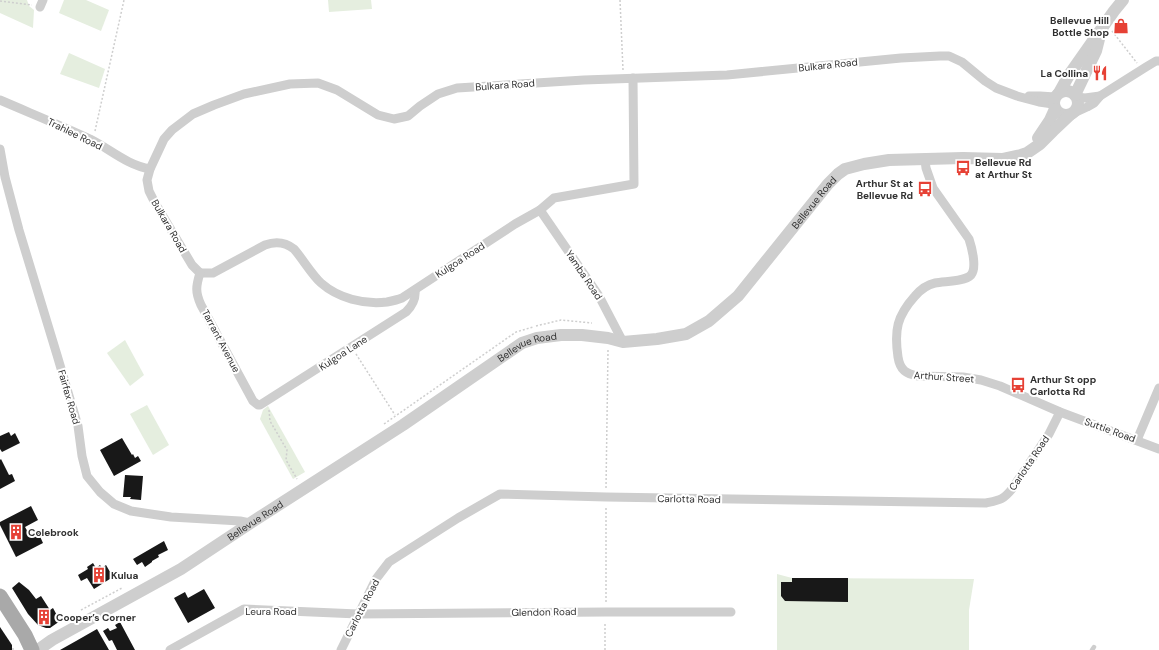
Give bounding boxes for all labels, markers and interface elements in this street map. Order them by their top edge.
place label: Bellevue Hill Bottle Shop [1050,14,1109,39]
shop icon: Bellevue Hill Bottle Shop [1112,17,1130,35]
street label: Bulkara Road [798,55,858,75]
restaurant icon: La Collina [1091,64,1109,82]
place label: La Collina [1041,67,1088,80]
street label: Bulkara Road [475,76,535,94]
street label: Trahlee Road [45,115,105,153]
place label: Bellevue Rd at Arthur St [975,156,1032,181]
bus stop icon: Bellevue Rd at Arthur St [954,159,972,177]
street label: Bellevue Road [788,173,839,231]
place label: Arthur St at Bellevue Rd [856,177,913,202]
bus stop icon: Arthur St at Bellevue Rd [916,180,934,198]
street label: Bulkara Road [148,197,190,255]
street label: Kulgoa Road [433,239,487,281]
street label: Yamba Road [563,248,605,302]
street label: Tarrant Avenue [199,307,243,375]
street label: Bellevue Road [495,329,557,365]
street label: Kulgoa Lane [316,332,370,373]
street label: Fairfax Road [55,368,83,426]
street label: Arthur Street [913,368,975,386]
place label: Arthur St opp Carlotta Rd [1030,373,1097,398]
bus stop icon: Arthur St opp Carlotta Rd [1009,376,1027,394]
street label: Suttie Road [1083,415,1137,445]
street label: Carlotta Road [1006,433,1052,493]
street label: Carlotta Road [657,492,721,506]
street label: Bellevue Road [224,497,285,543]
building icon: Colebrook [7,523,25,541]
place label: Colebrook [28,526,79,539]
building icon: Kulua [90,566,108,584]
place label: Kulua [111,569,138,582]
street label: Carlotta Road [342,577,382,639]
street label: Leura Road [245,605,297,618]
street label: Glendon Road [511,605,577,619]
building icon: Cooper’s Corner [35,608,53,626]
place label: Cooper’s Corner [56,611,136,624]

